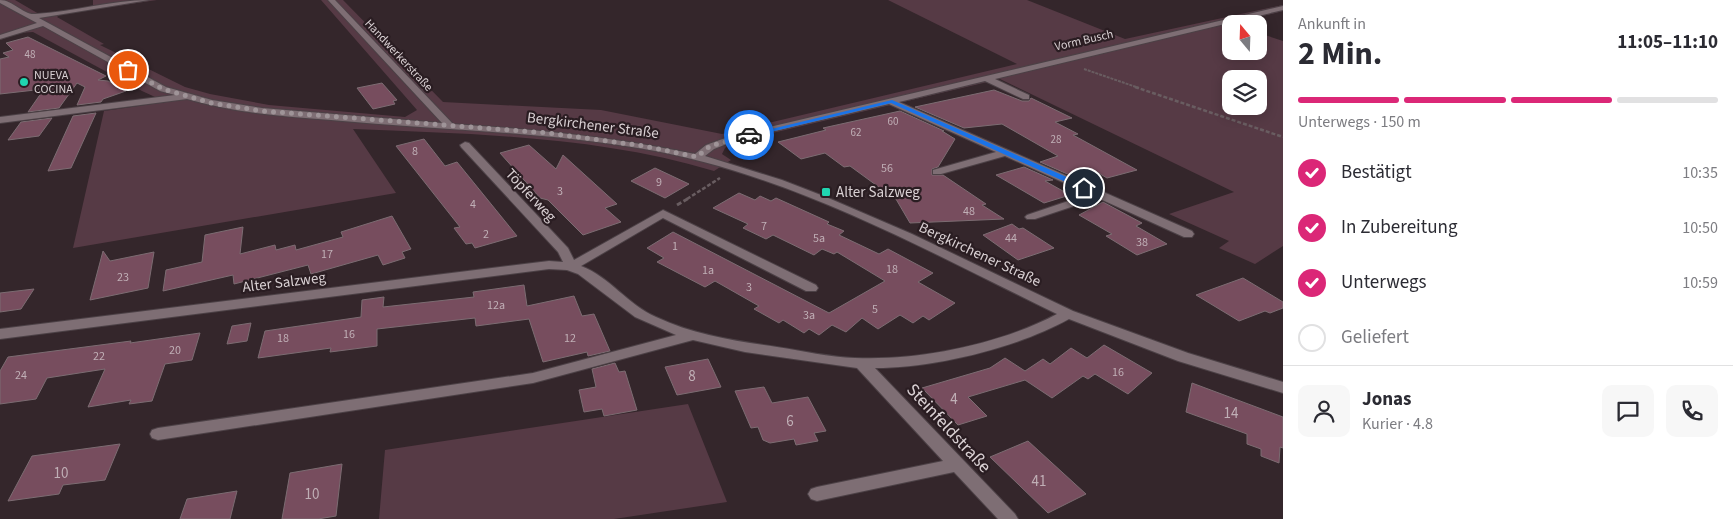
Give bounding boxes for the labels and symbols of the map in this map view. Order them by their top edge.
street label: Handwerkerstraße [361,15,437,95]
north arrow [1222,15,1268,60]
street label: Vorm Busch [1053,25,1115,55]
house number: 48 [25,47,36,62]
pin [107,49,149,91]
place label: NUEVA COCINA [34,67,73,98]
marker: NUEVA COCINA [18,76,30,88]
street label: Bergkirchener Straße [526,107,660,144]
courier [724,110,774,160]
house number: 60 [888,114,898,129]
house number: 62 [851,125,861,140]
house number: 28 [1051,132,1062,147]
house number: 8 [412,143,418,160]
house number: 56 [881,160,893,177]
street label: Töpferweg [500,164,561,227]
pin [1063,167,1105,209]
house number: 9 [656,174,662,191]
place label: Alter Salzweg [836,182,920,203]
house number: 3 [557,183,563,200]
marker: Alter Salzweg [820,186,832,198]
house number: 4 [470,196,476,213]
house number: 48 [963,203,975,220]
street label: Bergkirchener Straße [915,217,1044,292]
house number: 7 [761,218,767,235]
house number: 2 [483,226,489,243]
house number: 5a [813,230,825,247]
house number: 44 [1005,230,1017,247]
house number: 38 [1136,234,1148,251]
house number: 1 [672,238,678,255]
house number: 17 [321,246,333,263]
house number: 18 [886,261,898,278]
house number: 1a [702,262,714,279]
street label: Alter Salzweg [241,267,327,298]
house number: 23 [117,269,129,286]
house number: 3 [746,279,752,296]
house number: 12a [487,297,505,314]
house number: 5 [872,301,878,318]
house number: 3a [803,307,815,324]
house number: 16 [343,326,355,343]
house number: 18 [277,330,289,347]
house number: 12 [564,330,576,347]
house number: 20 [169,342,181,359]
house number: 22 [93,348,105,365]
house number: 16 [1112,364,1124,381]
house number: 8 [688,366,696,387]
house number: 24 [15,367,27,384]
street label: Steinfeldstraße [901,378,997,479]
house number: 4 [950,389,958,410]
house number: 14 [1224,403,1239,424]
house number: 6 [786,411,794,432]
house number: 10 [54,463,68,484]
house number: 41 [1032,471,1046,492]
house number: 10 [305,484,319,505]

